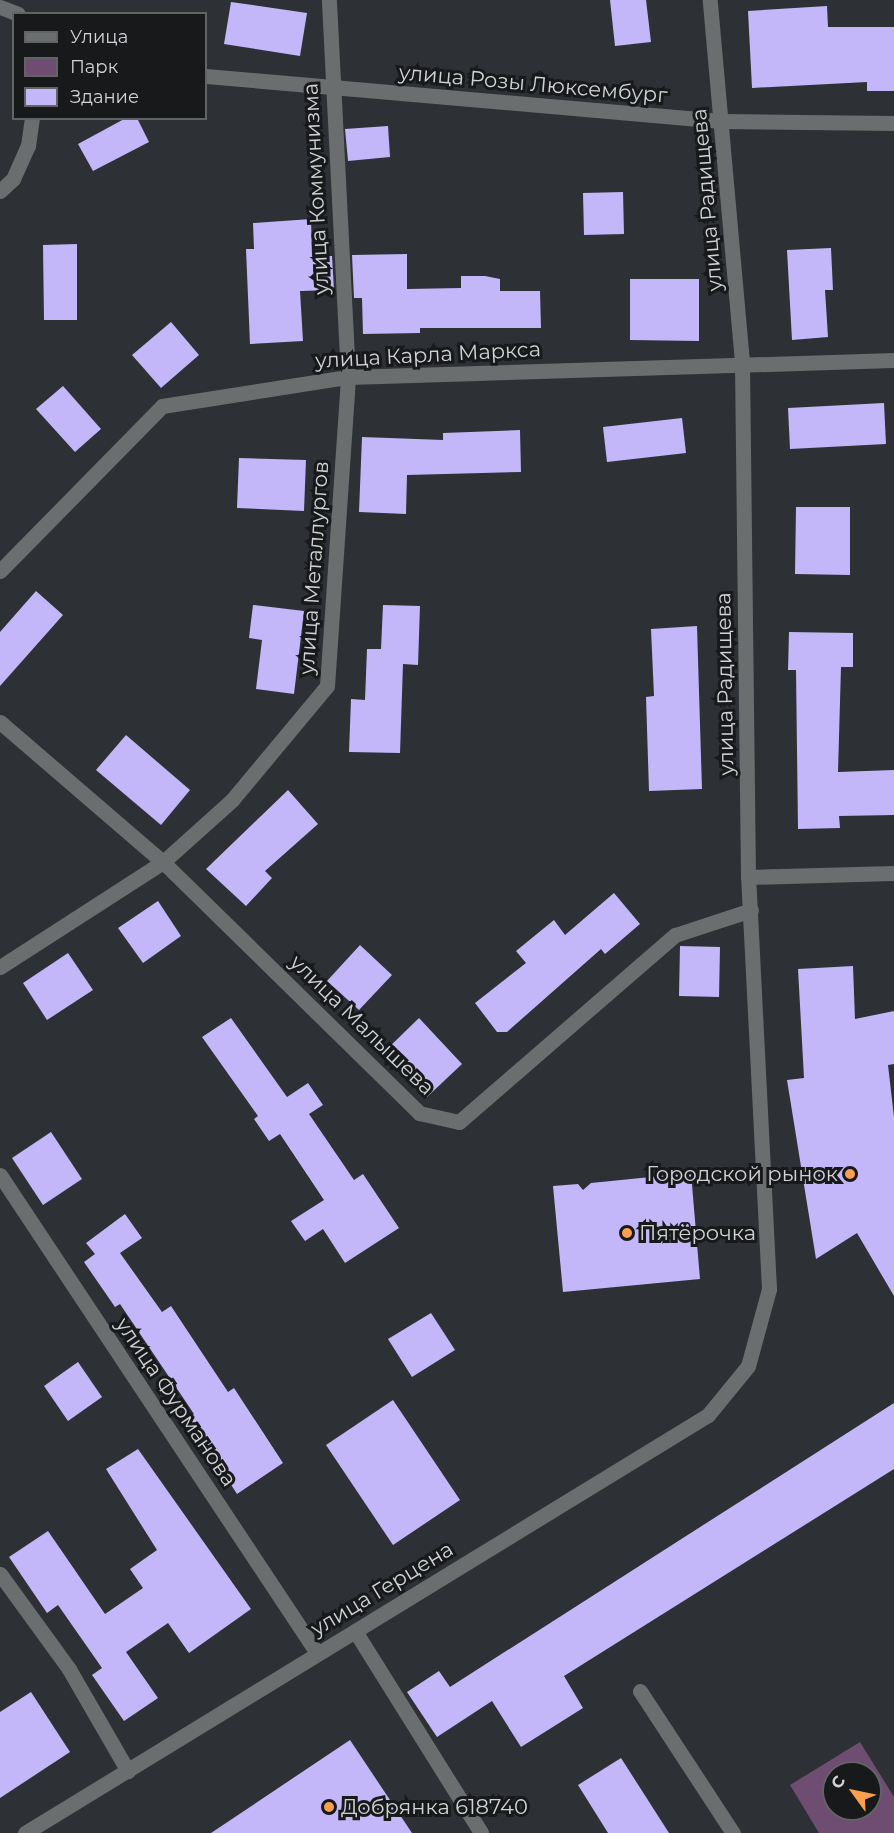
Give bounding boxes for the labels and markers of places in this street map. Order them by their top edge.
place label: Городской рынок [646,1161,838,1187]
marker: Городской рынок [843,1167,857,1181]
place label: Пятёрочка [639,1220,756,1246]
marker: Пятёрочка [620,1226,634,1240]
place label: Добрянка 618740 [341,1794,528,1820]
marker: Добрянка 618740 [322,1800,336,1814]

